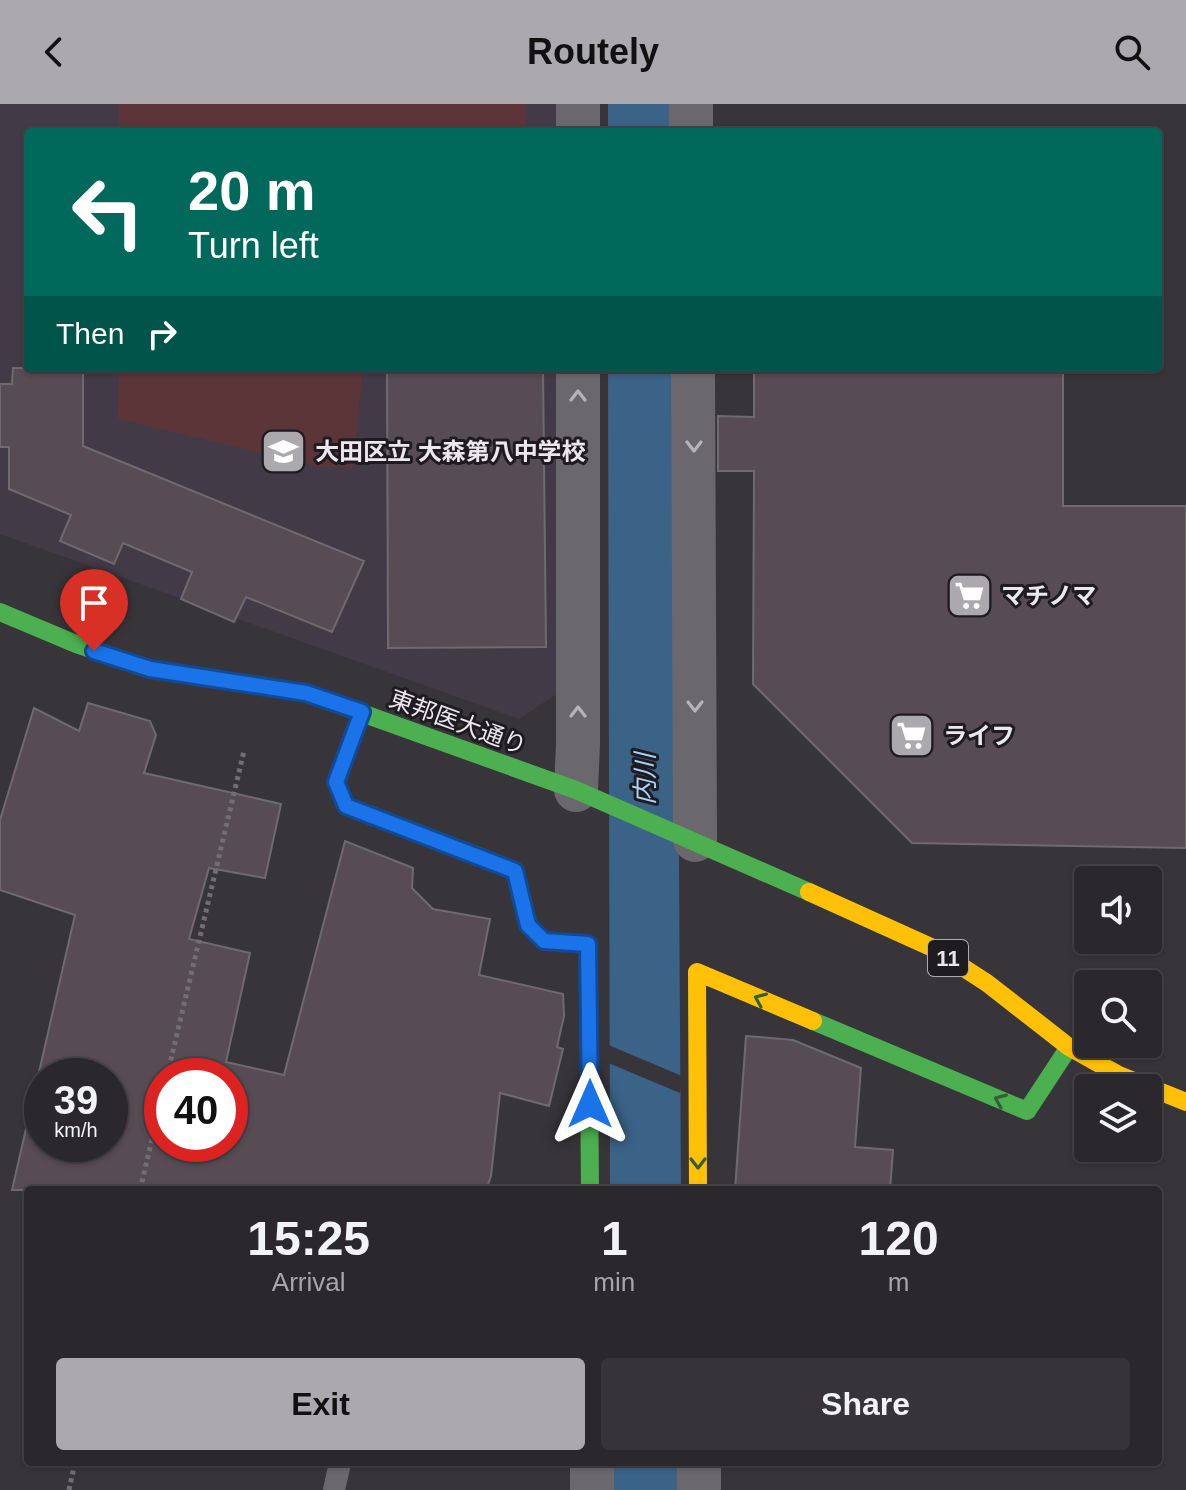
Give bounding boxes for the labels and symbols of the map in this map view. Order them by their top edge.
one-way arrow [569,389,587,402]
school or university icon: 大田区立 大森第八中学校 [260,427,308,475]
place label: 大田区立 大森第八中学校 [315,438,586,465]
one-way arrow [685,440,702,453]
pin [60,569,128,651]
supermarket icon: マチノマ [946,571,994,619]
place label: マチノマ [1001,582,1096,609]
street label: 東邦医大通り [386,685,530,759]
one-way arrow [686,700,704,713]
one-way arrow [569,705,587,718]
supermarket icon: ライフ [888,711,936,759]
place label: ライフ [943,722,1015,749]
water label: 内川 [630,750,660,805]
road number: 11 [928,940,968,976]
one-way arrow [754,993,768,1009]
speed limit sign: 40 [144,1058,248,1162]
position arrow [548,1062,632,1146]
one-way arrow [994,1093,1008,1110]
one-way arrow [689,1157,707,1170]

